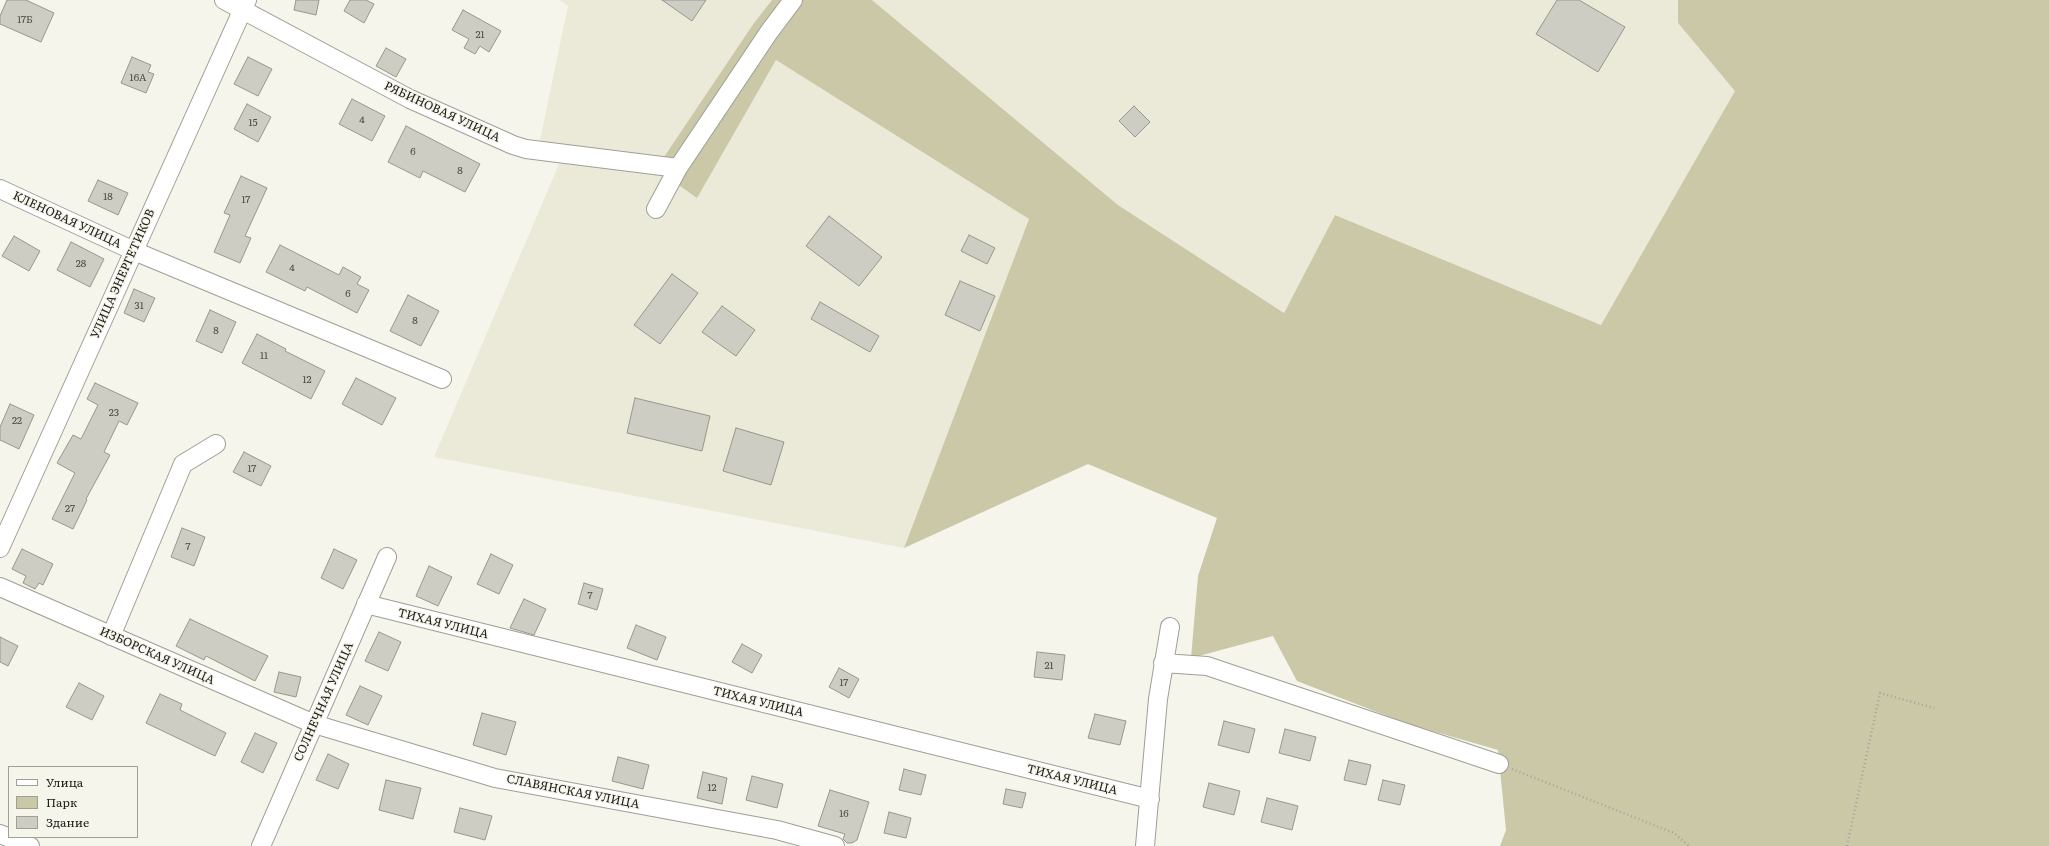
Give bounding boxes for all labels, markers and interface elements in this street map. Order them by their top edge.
house number: 17Б [17,14,33,26]
house number: 21 [475,29,485,41]
house number: 16А [130,72,146,84]
street label: РЯБИНОВАЯ УЛИЦА [382,79,502,145]
house number: 4 [359,114,365,126]
house number: 15 [248,117,258,129]
house number: 6 [410,146,416,158]
house number: 8 [457,165,463,177]
street label: КЛЕНОВАЯ УЛИЦА [10,188,124,252]
house number: 18 [103,191,113,203]
house number: 17 [242,194,250,206]
street label: УЛИЦА ЭНЕРГЕТИКОВ [88,207,158,341]
house number: 28 [76,258,86,270]
house number: 4 [289,262,295,274]
house number: 6 [345,288,351,300]
house number: 31 [134,300,144,312]
house number: 8 [412,315,418,327]
house number: 8 [213,325,219,337]
house number: 11 [260,350,268,362]
house number: 12 [302,374,312,386]
house number: 23 [109,407,119,419]
house number: 22 [12,415,22,427]
house number: 17 [248,463,256,475]
house number: 27 [65,503,75,515]
house number: 7 [185,541,191,553]
house number: 7 [587,590,593,602]
street label: ТИХАЯ УЛИЦА [396,606,490,642]
street label: ИЗБОРСКАЯ УЛИЦА [97,624,217,688]
street label: СОЛНЕЧНАЯ УЛИЦА [291,640,357,764]
house number: 21 [1044,660,1054,672]
house number: 17 [840,677,848,689]
street label: ТИХАЯ УЛИЦА [711,684,805,720]
street label: ТИХАЯ УЛИЦА [1025,762,1119,798]
legend [8,766,138,838]
street label: СЛАВЯНСКАЯ УЛИЦА [505,772,641,812]
text: Улица [46,773,83,791]
house number: 12 [707,782,717,794]
text: Парк [46,793,77,811]
house number: 16 [839,808,849,820]
text: Здание [46,813,89,831]

